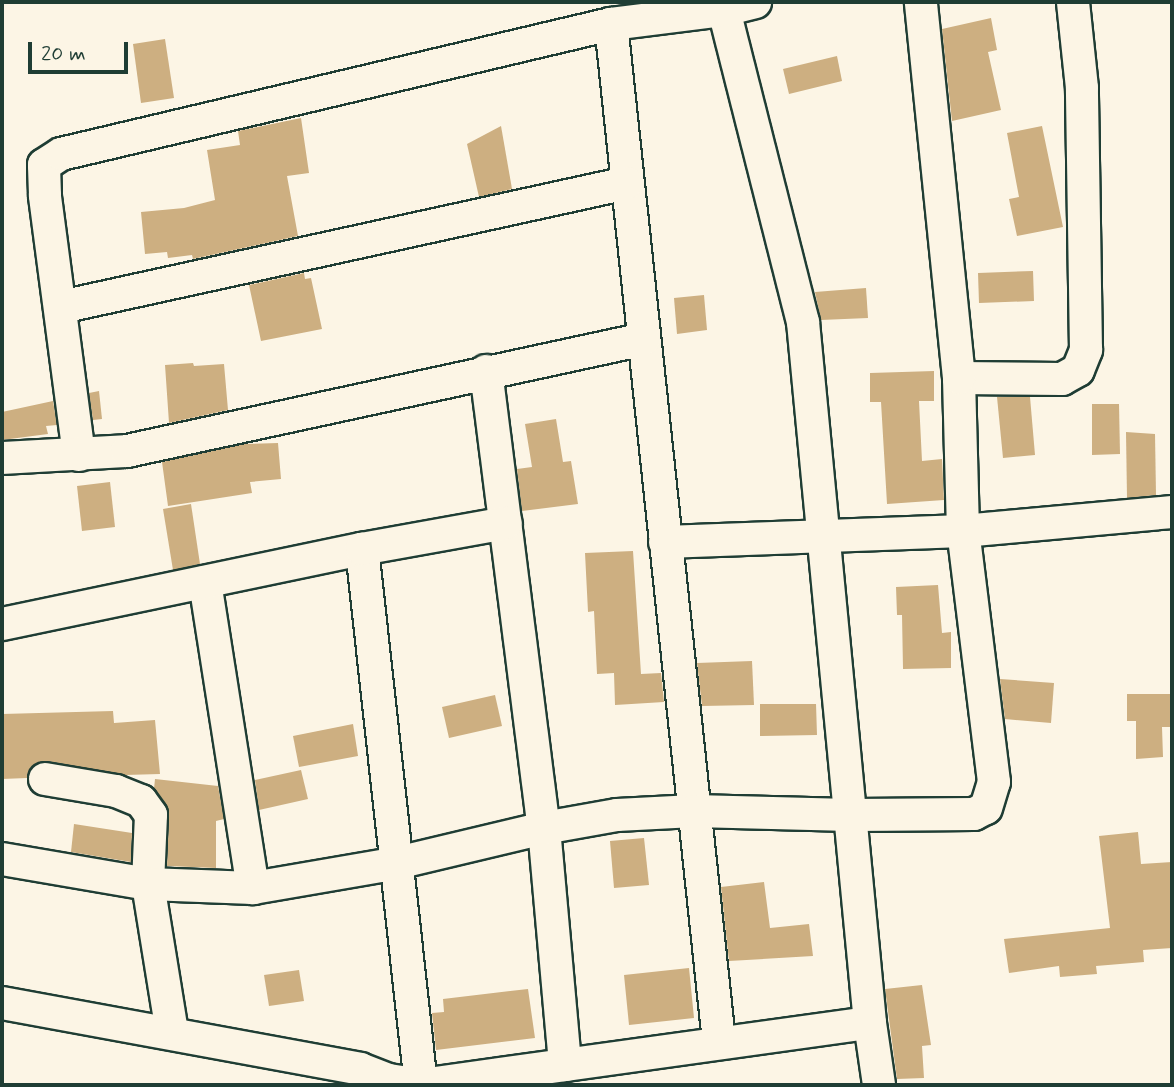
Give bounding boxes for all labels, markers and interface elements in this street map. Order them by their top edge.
scale bar [32,28,131,72]
text: 20 m [41,40,86,68]

